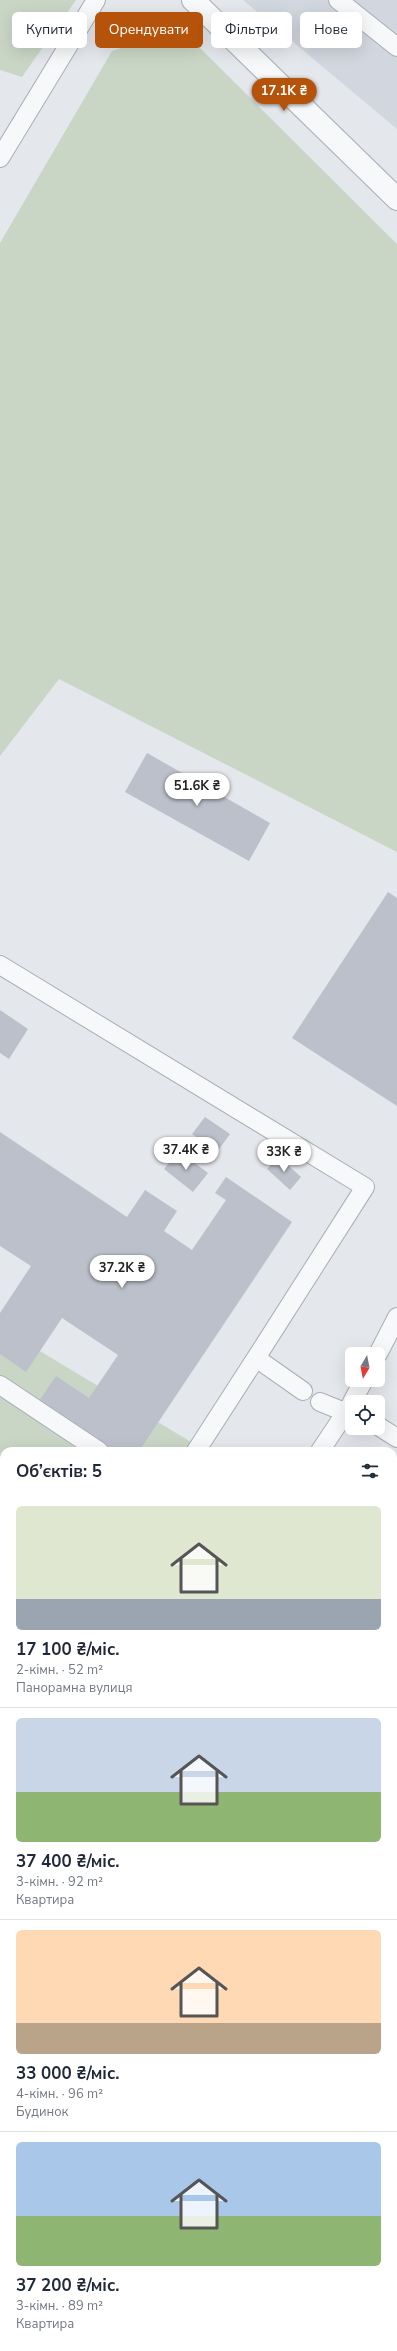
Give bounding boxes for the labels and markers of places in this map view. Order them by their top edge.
pin: 17.1K ₴ [247,78,321,112]
pin: 51.6K ₴ [160,773,234,807]
pin: 37.4K ₴ [149,1137,223,1171]
pin: 33K ₴ [256,1139,312,1173]
pin: 37.2K ₴ [85,1255,159,1289]

